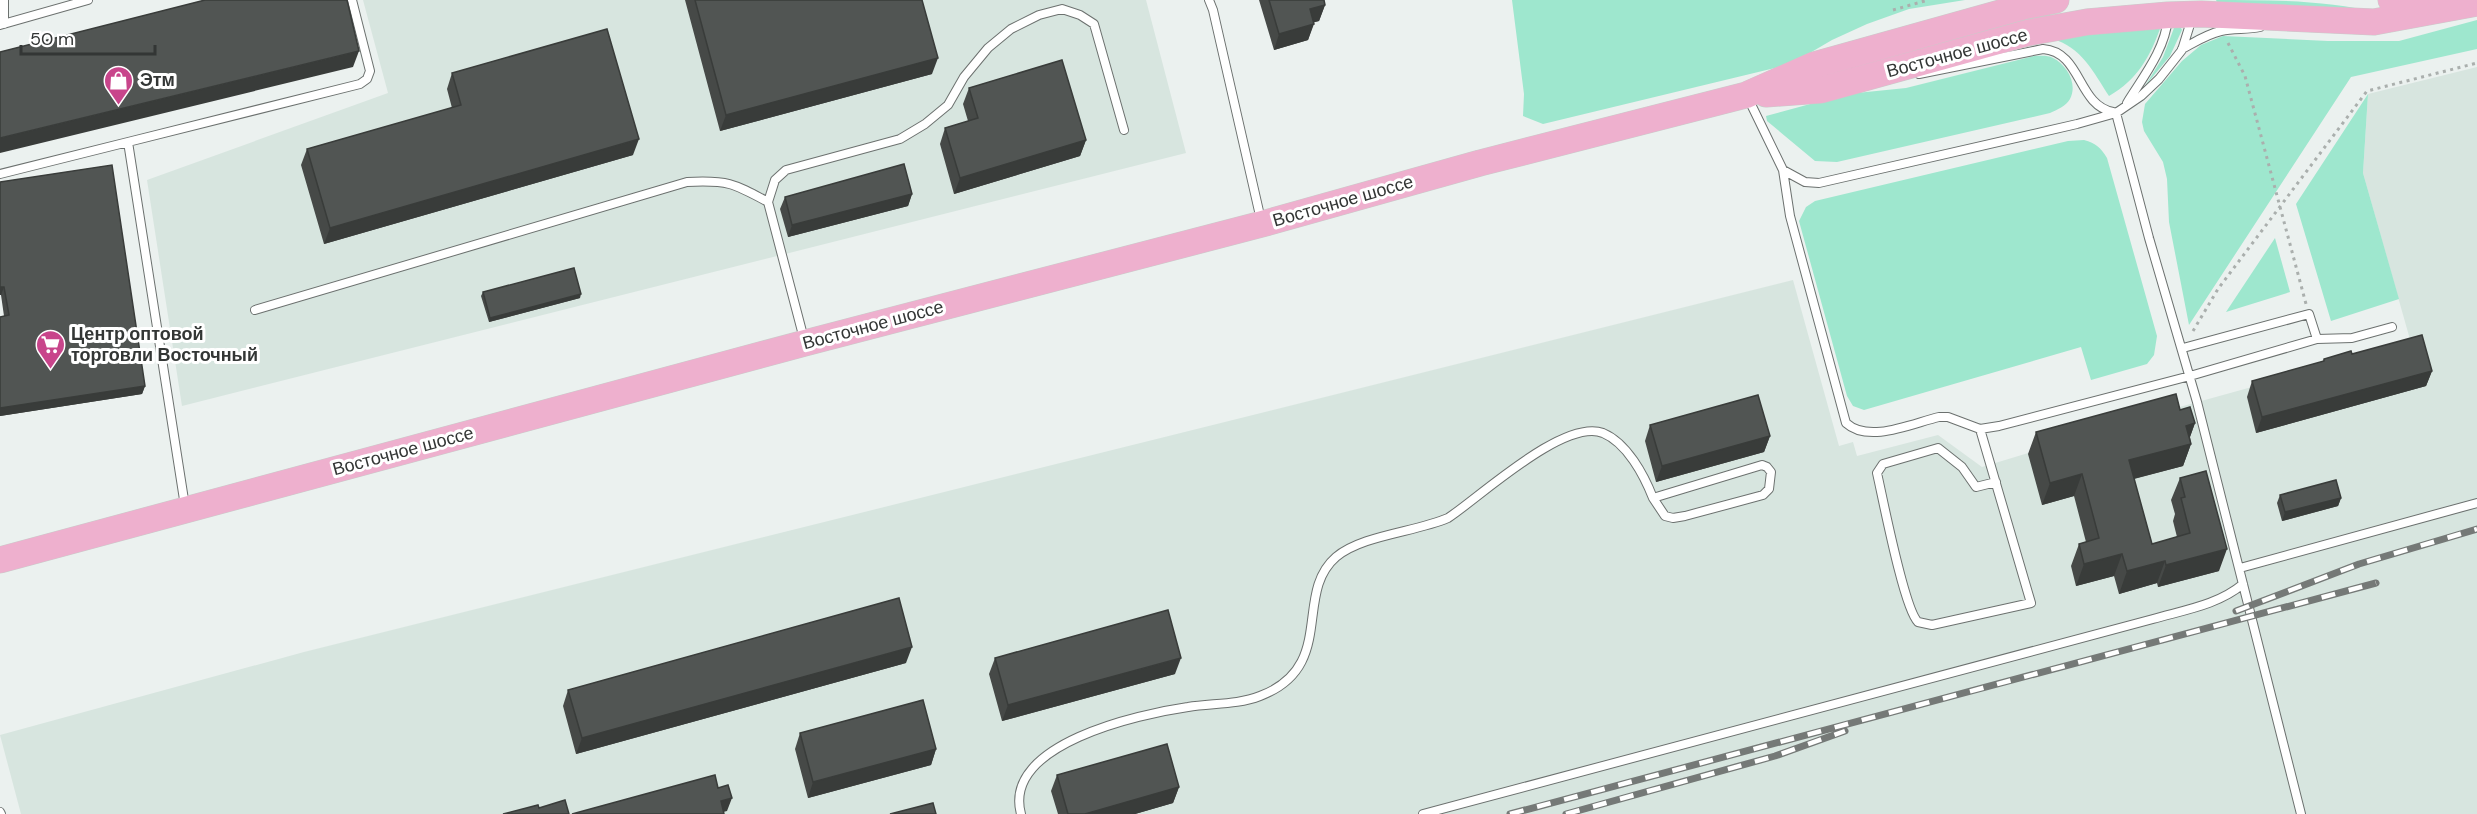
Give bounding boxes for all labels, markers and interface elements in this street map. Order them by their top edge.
scale bar [21,18,154,56]
street label: Восточное шоссе [1884,23,2030,83]
text: 50 m [30,27,74,51]
shop icon: Этм [103,64,135,106]
place label: Этм [140,68,175,92]
street label: Восточное шоссе [1270,169,1416,233]
street label: Восточное шоссе [800,295,946,355]
place label: Центр оптовой торговли Восточный [71,322,258,367]
supermarket icon: Центр оптовой торговли Восточный [34,328,66,370]
street label: Восточное шоссе [330,421,476,481]

